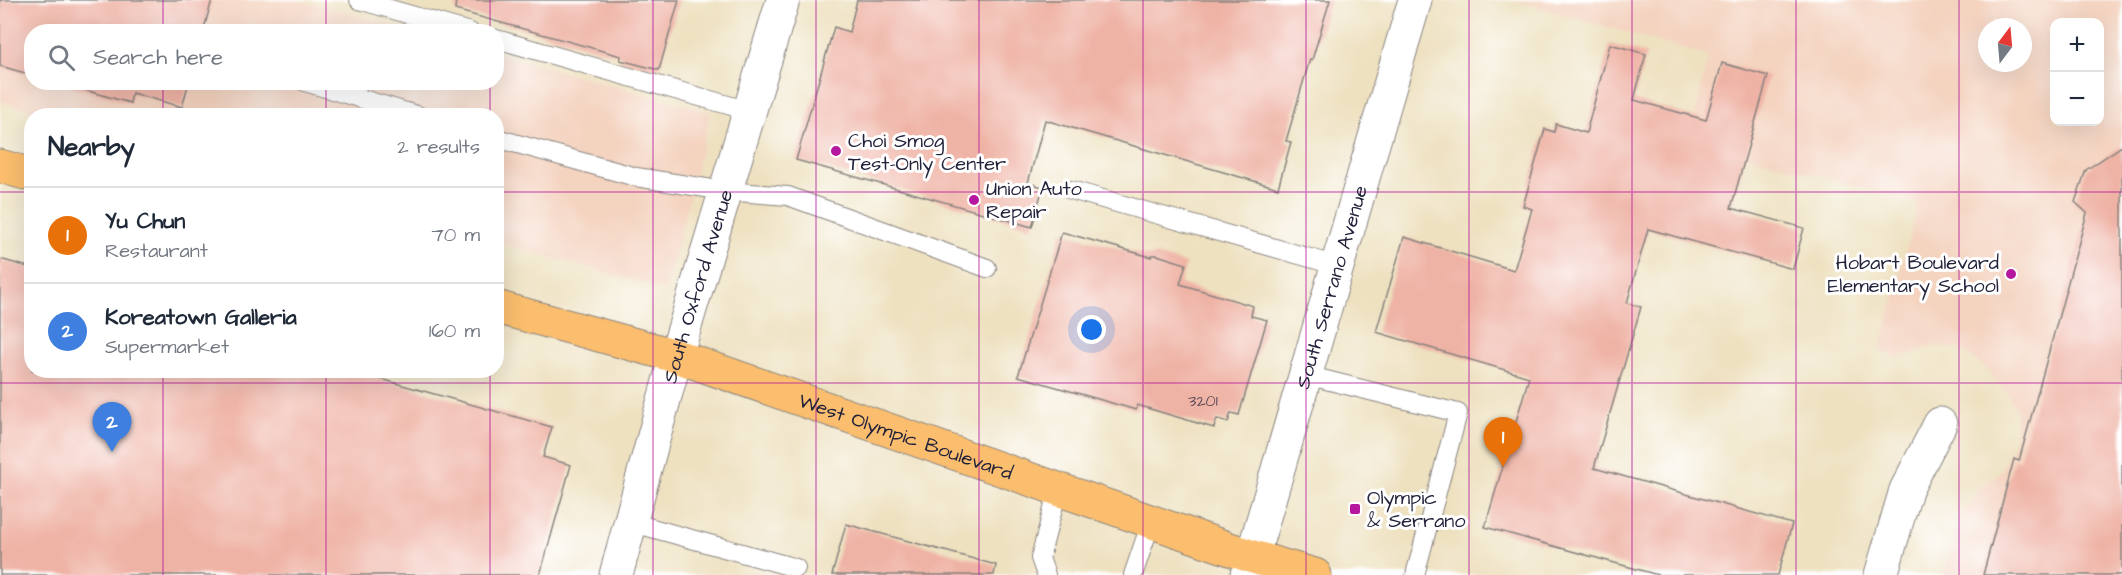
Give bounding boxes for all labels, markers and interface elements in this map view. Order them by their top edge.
north arrow [1978,18,2032,72]
map controls [2050,18,2104,126]
button: + [2050,18,2104,72]
search box [24,24,504,90]
icon: search [45,41,78,74]
text: Search here [93,42,223,73]
button: − [2050,72,2104,126]
place label: Choi Smog Test-Only Center [848,127,1006,179]
text: Nearby [48,129,135,165]
text: 2 results [397,133,480,161]
marker: Choi Smog Test-Only Center [829,144,843,158]
place label: Union Auto Repair [986,175,1082,226]
street label: South Serrano Avenue [1289,182,1375,392]
street label: South Oxford Avenue [656,186,740,386]
marker: Union Auto Repair [967,193,981,207]
text: Yu Chun [105,206,185,237]
text: 1 [66,221,69,249]
text: 70 m [432,221,480,249]
text: Restaurant [105,237,208,265]
place label: Hobart Boulevard Elementary School [1827,249,1999,301]
marker: Hobart Boulevard Elementary School [2004,267,2018,281]
text: Koreatown Galleria [105,302,297,333]
your location [1077,315,1106,344]
text: 2 [62,317,73,345]
text: 160 m [429,317,480,345]
text: Supermarket [105,333,229,361]
street label: West Olympic Boulevard [795,387,1017,487]
house number: 3201 [1188,390,1218,412]
pin: 2 [92,402,132,452]
pin: 1 [1484,418,1522,467]
place label: Olympic & Serrano [1367,484,1466,535]
marker: Olympic & Serrano [1348,502,1362,516]

